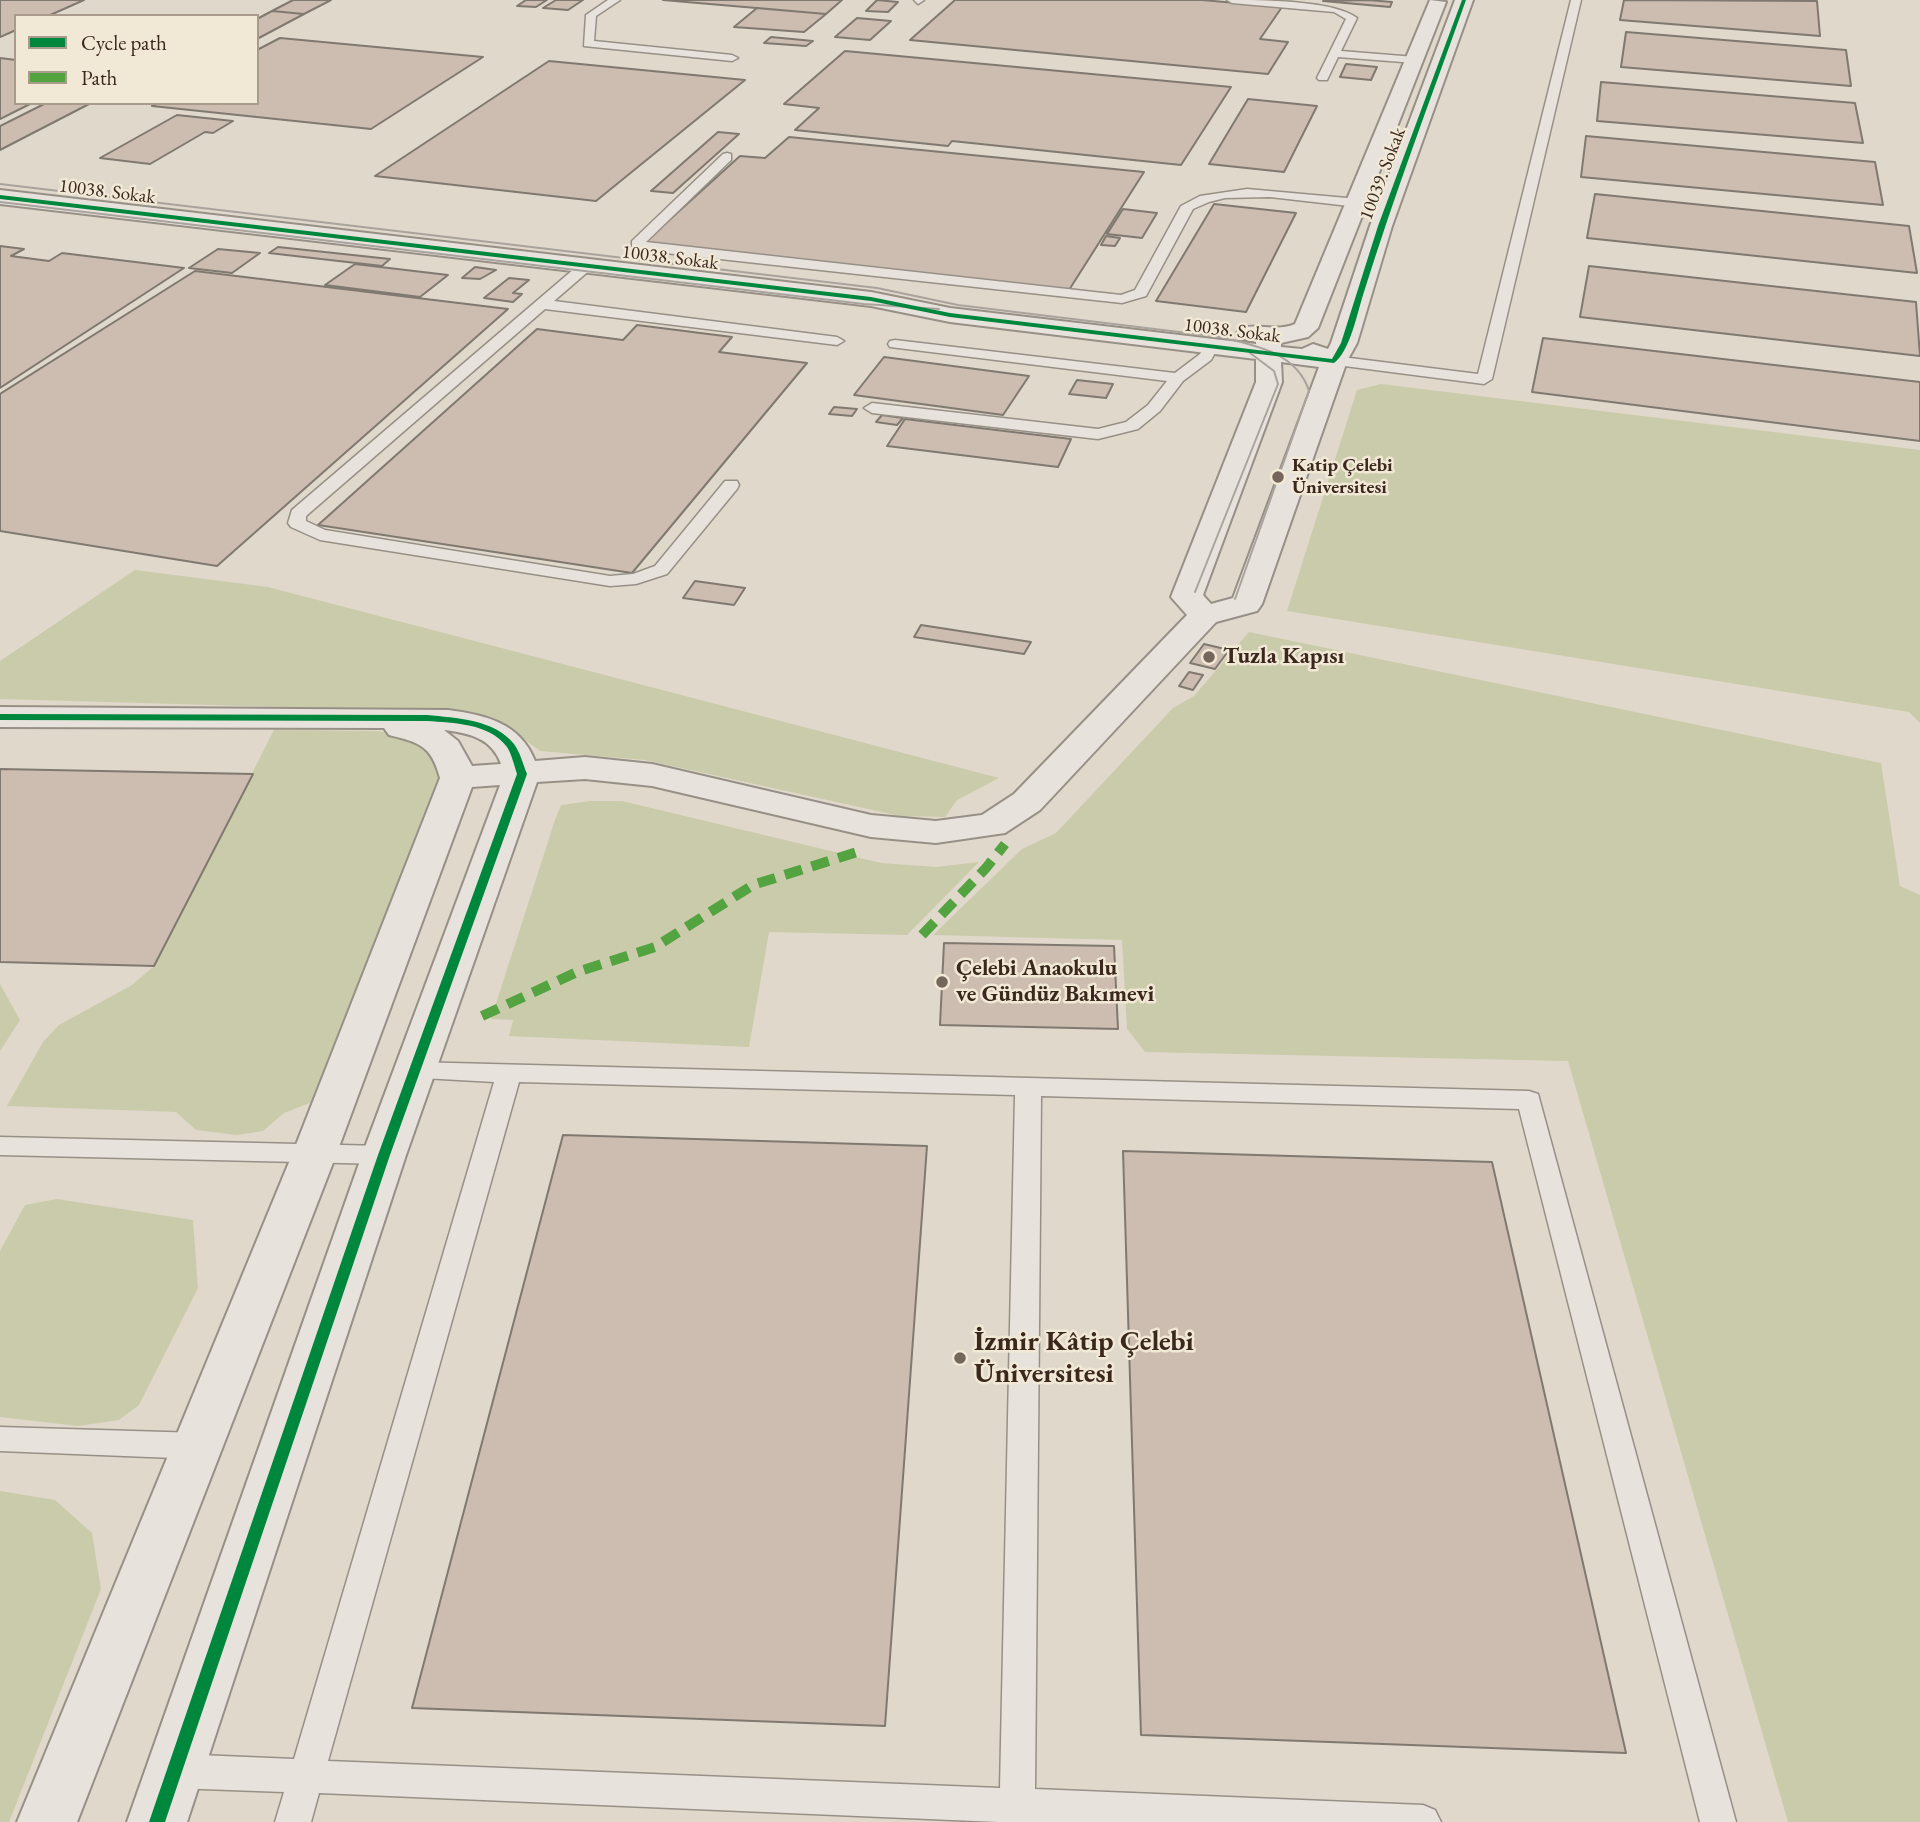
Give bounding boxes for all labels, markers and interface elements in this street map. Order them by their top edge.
legend [14,14,259,105]
text: Cycle path [81,29,167,56]
text: Path [81,64,117,91]
street label: 10039. Sokak [1355,125,1411,223]
street label: 10038. Sokak [57,175,157,209]
street label: 10038. Sokak [620,241,720,275]
street label: 10038. Sokak [1182,314,1282,348]
place label: Katip Çelebi Üniversitesi [1292,455,1393,499]
marker: Katip Çelebi Üniversitesi [1270,469,1286,485]
place label: Tuzla Kapısı [1223,643,1344,671]
marker: Tuzla Kapısı [1201,649,1217,665]
place label: Çelebi Anaokulu ve Gündüz Bakımevi [956,955,1154,1009]
marker: Çelebi Anaokulu ve Gündüz Bakımevi [934,974,950,990]
place label: İzmir Kâtip Çelebi Üniversitesi [974,1325,1194,1391]
marker: İzmir Kâtip Çelebi Üniversitesi [952,1350,968,1366]

